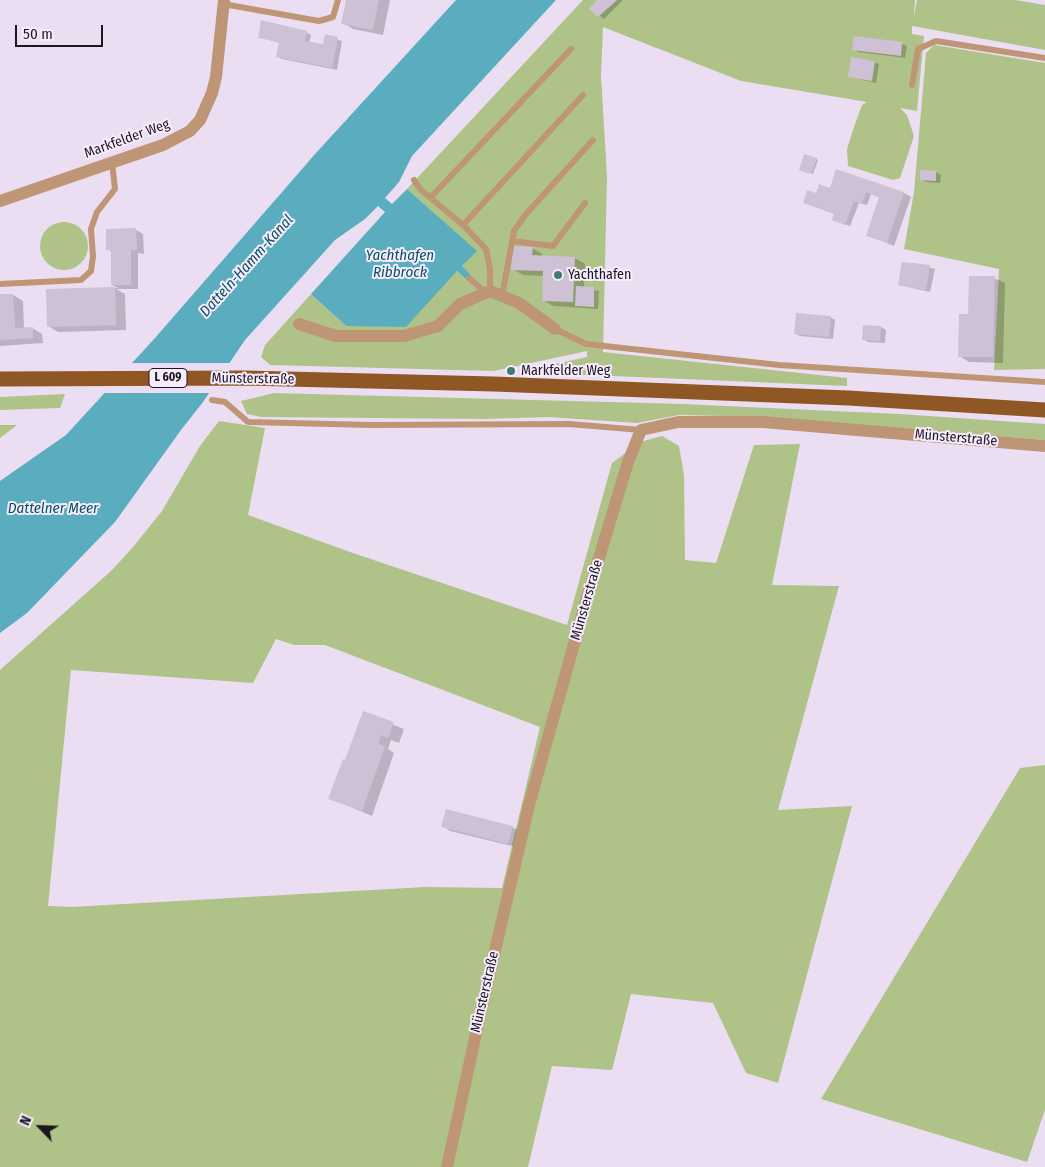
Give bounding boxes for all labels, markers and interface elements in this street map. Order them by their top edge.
scale bar [18,15,105,47]
text: 50 m [23,25,53,43]
street label: Markfelder Weg [82,116,172,162]
water label: Datteln-Hamm-Kanal [197,211,297,321]
water label: Yachthafen Ribbrock [366,247,434,282]
place label: Yachthafen [568,267,631,283]
marker: Yachthafen [552,269,564,281]
place label: Markfelder Weg [521,363,610,379]
marker: Markfelder Weg [505,365,517,377]
road number: L 609 [149,368,187,388]
street label: Münsterstraße [211,370,295,388]
street label: Münsterstraße [914,426,998,450]
water label: Dattelner Meer [8,500,98,518]
street label: Münsterstraße [568,558,606,642]
street label: Münsterstraße [467,950,503,1034]
north arrow [15,1102,65,1152]
text: N [16,1113,35,1128]

